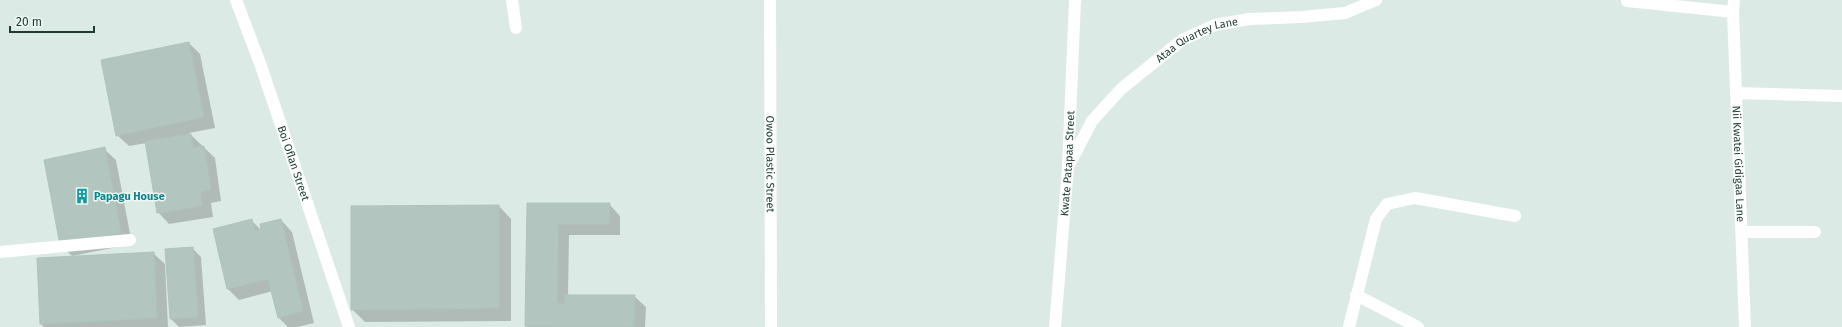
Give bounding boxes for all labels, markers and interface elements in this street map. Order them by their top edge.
scale bar [10,8,94,34]
text: 20 m [16,15,42,29]
street label: Ataa Quartey Lane [1153,15,1239,65]
street label: Nii Kwatei Gidigaa Lane [1730,105,1747,222]
street label: Kwate Patapaa Street [1058,110,1077,217]
street label: Owoo Plastic Street [763,116,777,213]
street label: Boi Oflan Street [275,124,312,203]
building icon: Papagu House [73,187,91,205]
place label: Papagu House [94,190,165,203]

